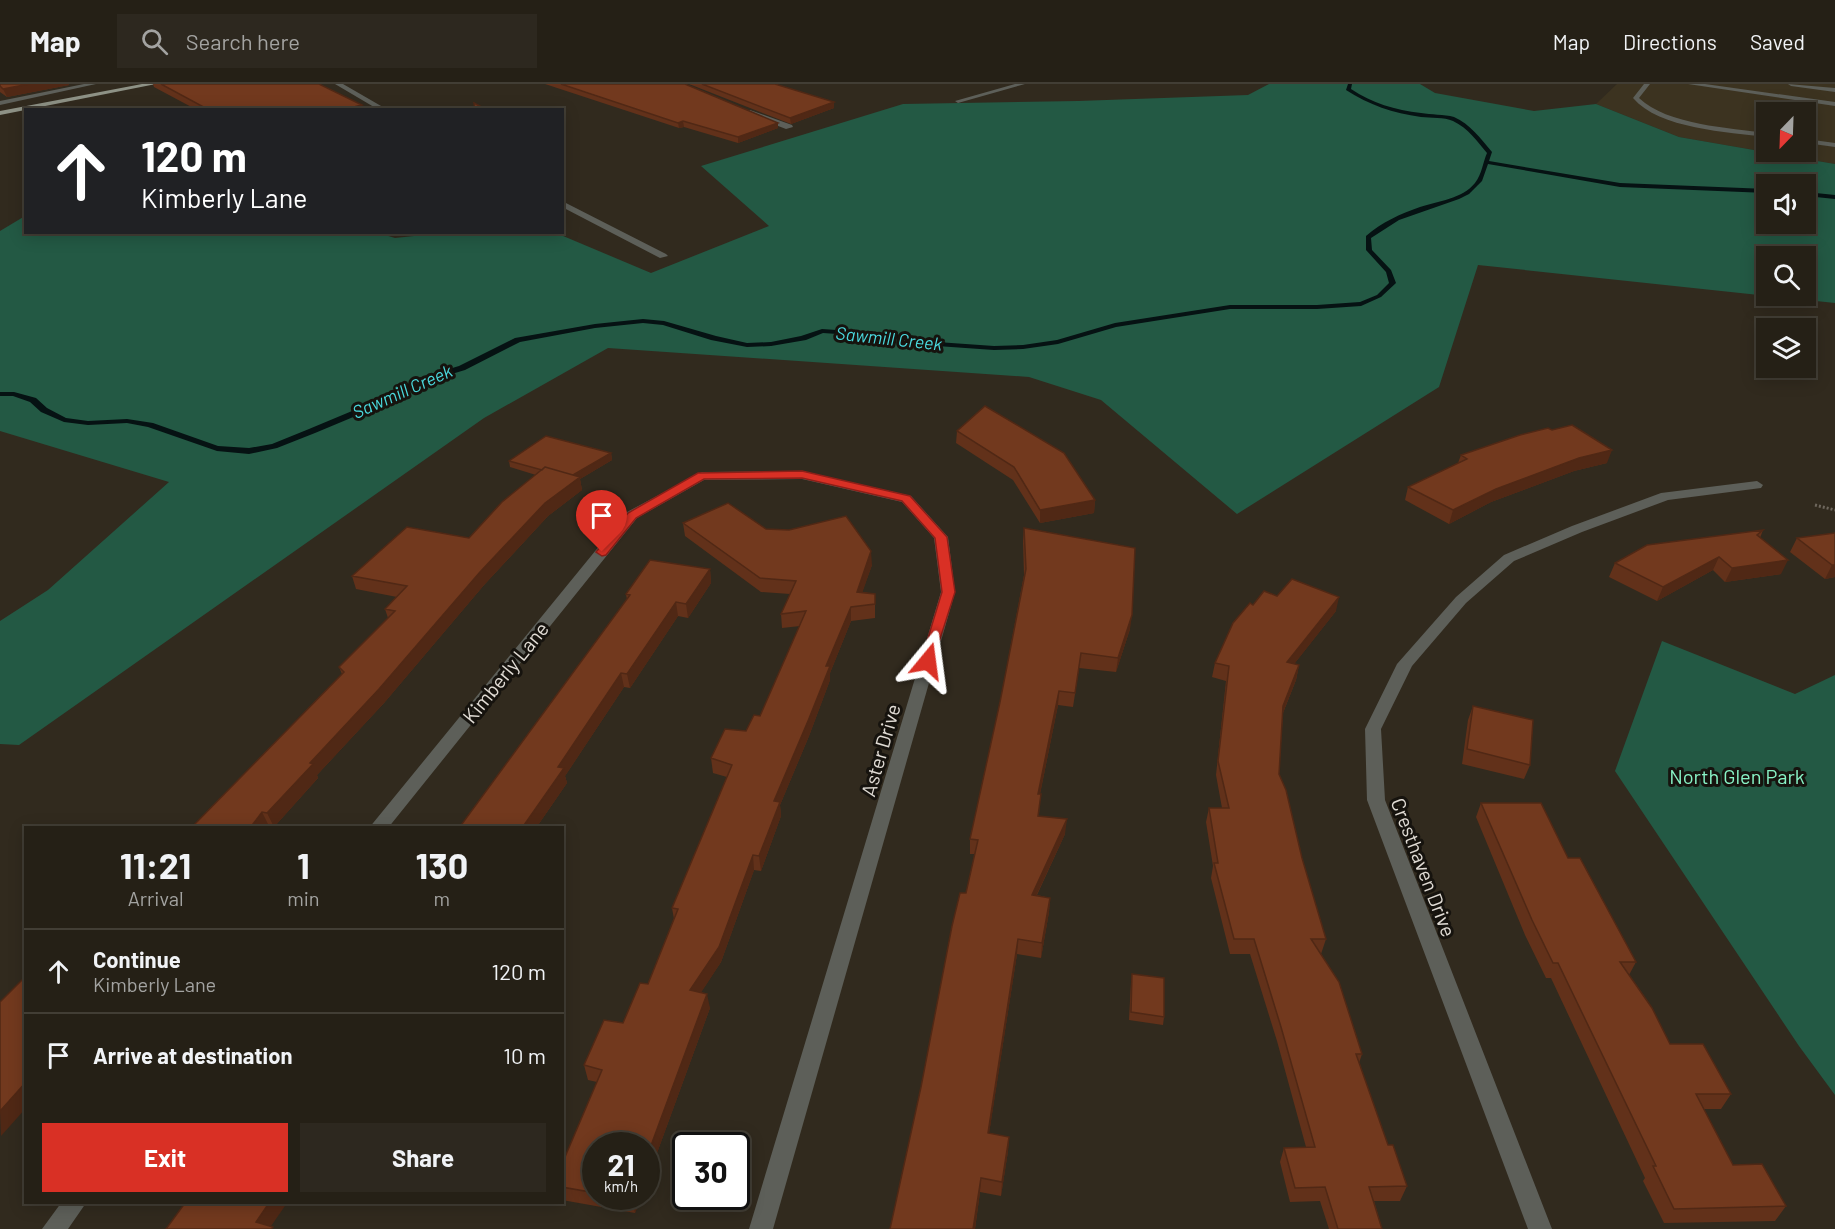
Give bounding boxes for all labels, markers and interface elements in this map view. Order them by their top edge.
search box [117,14,537,68]
text: Map [30,24,81,58]
icon: search [138,25,171,58]
text: Search here [186,28,300,54]
text: Map [1553,29,1590,54]
text: Directions [1623,29,1717,54]
text: Saved [1750,29,1805,54]
north arrow [1756,102,1816,162]
map controls [1756,102,1816,378]
text: 120 m [141,130,247,180]
icon: ahead [42,132,120,210]
button: sound [1756,174,1816,234]
text: Kimberly Lane [141,181,307,213]
button: search [1756,246,1816,306]
button: layers [1756,318,1816,378]
water label: Sawmill Creek [835,321,944,355]
water label: Sawmill Creek [349,359,456,423]
pin [576,490,627,552]
icon: arrive [585,499,618,532]
street label: Kimberly Lane [457,617,553,727]
position arrow [896,629,960,693]
street label: Aster Drive [855,701,905,799]
park label: North Glen Park [1669,764,1805,788]
street label: Cresthaven Drive [1387,794,1461,940]
text: 11:21 [120,843,191,886]
text: 1 [297,843,310,886]
text: 130 [415,843,468,886]
text: Arrival [128,886,184,910]
text: min [287,886,320,910]
text: m [434,886,450,910]
text: Continue [93,946,181,972]
icon: ahead [42,955,75,988]
text: 120 m [491,958,546,984]
text: Kimberly Lane [93,972,216,996]
icon: arrive [42,1039,75,1072]
text: Arrive at destination [93,1042,292,1068]
text: 10 m [503,1042,546,1068]
button: Exit [42,1123,288,1192]
button: Share [300,1123,546,1192]
speed limit sign: 30 [672,1132,750,1210]
text: 21 [607,1146,635,1182]
text: km/h [604,1177,638,1195]

